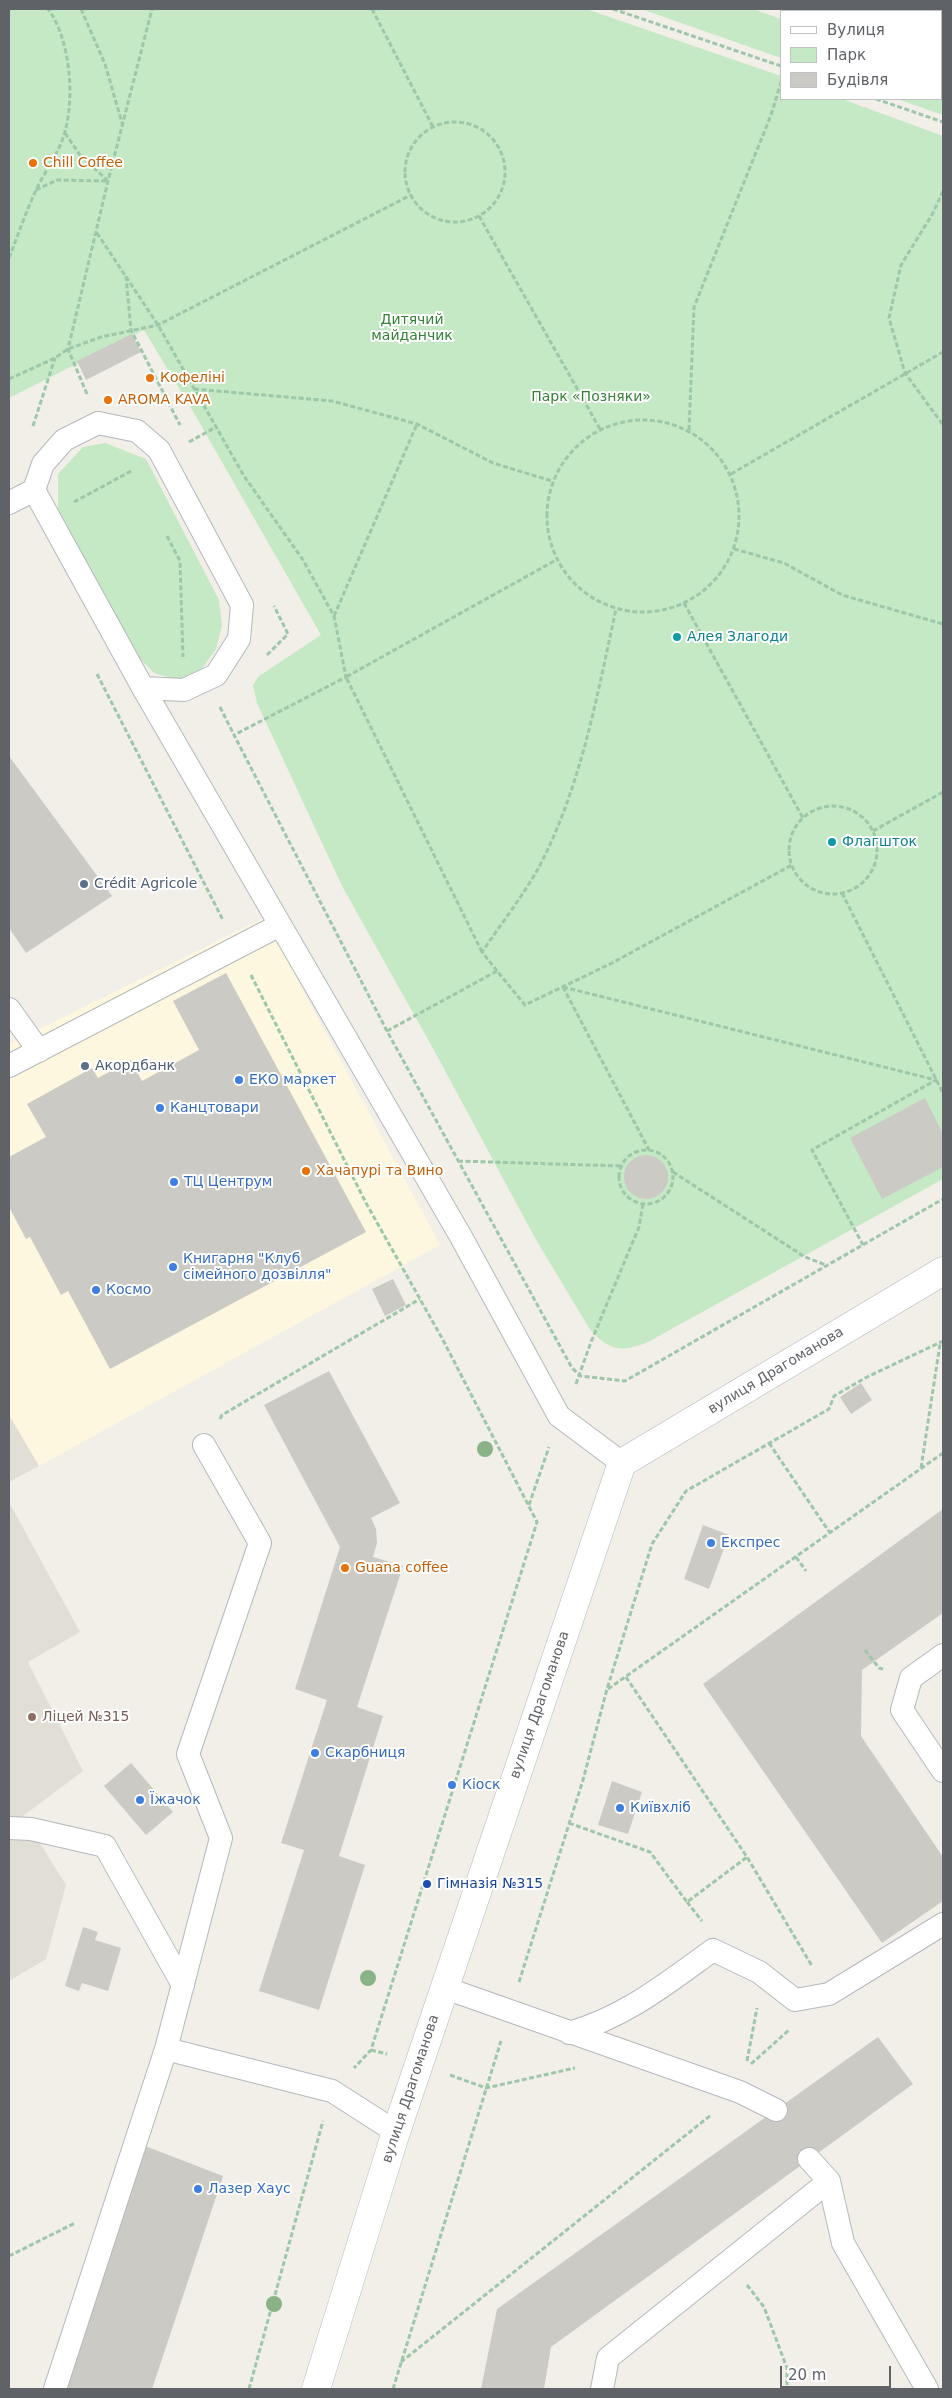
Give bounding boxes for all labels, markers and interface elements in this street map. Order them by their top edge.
legend [780,10,942,100]
text: Вулиця [827,21,885,39]
text: Парк [827,46,866,64]
text: Будівля [827,71,888,89]
place label: Chill Coffee [43,155,123,171]
marker: Chill Coffee [27,157,39,169]
park label: Дитячий майданчик [371,312,453,344]
place label: Кофеліні [160,370,225,386]
marker: Кофеліні [144,372,156,384]
park label: Парк «Позняки» [531,389,651,405]
place label: AROMA KAVA [118,392,210,408]
marker: AROMA KAVA [102,394,114,406]
place label: Алея Злагоди [687,629,788,645]
marker: Алея Злагоди [671,631,683,643]
place label: Флагшток [842,834,917,850]
marker: Флагшток [826,836,838,848]
place label: Crédit Agricole [94,876,197,892]
marker: Crédit Agricole [78,878,90,890]
place label: Акордбанк [95,1058,175,1074]
marker: Акордбанк [79,1060,91,1072]
place label: ЕКО маркет [249,1072,337,1088]
marker: ЕКО маркет [233,1074,245,1086]
place label: Канцтовари [170,1100,259,1116]
marker: Канцтовари [154,1102,166,1114]
place label: Хачапурі та Вино [316,1163,443,1179]
marker: Хачапурі та Вино [300,1165,312,1177]
place label: ТЦ Центрум [184,1174,272,1190]
marker: ТЦ Центрум [168,1176,180,1188]
place label: Книгарня "Клуб сімейного дозвілля" [183,1251,332,1284]
marker: Книгарня "Клуб сімейного дозвілля" [167,1261,179,1273]
place label: Космо [106,1282,151,1298]
marker: Космо [90,1284,102,1296]
street label: вулиця Драгоманова [705,1324,847,1418]
place label: Експрес [721,1535,780,1551]
marker: Експрес [705,1537,717,1549]
place label: Guana coffee [355,1560,448,1576]
marker: Guana coffee [339,1562,351,1574]
street label: вулиця Драгоманова [507,1629,573,1781]
place label: Ліцей №315 [42,1709,129,1725]
marker: Ліцей №315 [26,1711,38,1723]
place label: Скарбниця [325,1745,406,1761]
marker: Скарбниця [309,1747,321,1759]
place label: Кіоск [462,1777,501,1793]
marker: Кіоск [446,1779,458,1791]
place label: Їжачок [150,1792,201,1808]
marker: Їжачок [134,1794,146,1806]
place label: Київхліб [630,1800,691,1816]
marker: Київхліб [614,1802,626,1814]
place label: Гімназія №315 [437,1876,543,1892]
marker: Гімназія №315 [421,1878,433,1890]
street label: вулиця Драгоманова [379,2013,443,2165]
place label: Лазер Хаус [208,2181,291,2197]
marker: Лазер Хаус [192,2183,204,2195]
scale bar [782,2356,893,2388]
text: 20 m [788,2366,826,2384]

